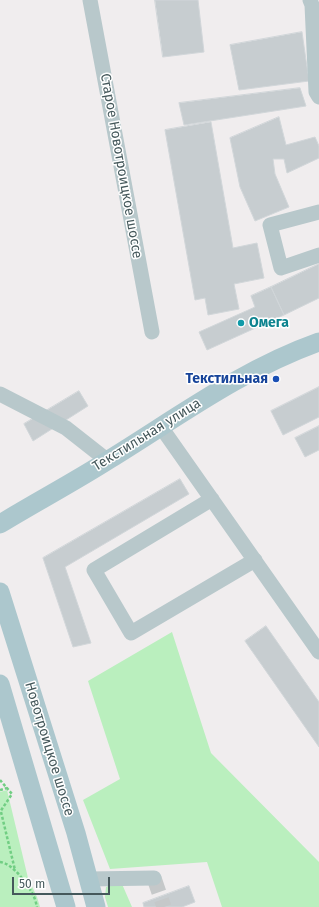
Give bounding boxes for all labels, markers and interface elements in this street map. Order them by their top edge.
street label: Старое Новотроицкое шоссе [96,72,146,260]
place label: Омега [249,315,289,331]
marker: Омега [236,318,246,328]
place label: Текстильная [185,371,268,387]
marker: Текстильная [271,374,281,384]
street label: Текстильная улица [90,395,204,475]
street label: Новотроицкое шоссе [21,680,77,818]
scale bar [14,869,112,895]
text: 50 m [19,877,45,891]

